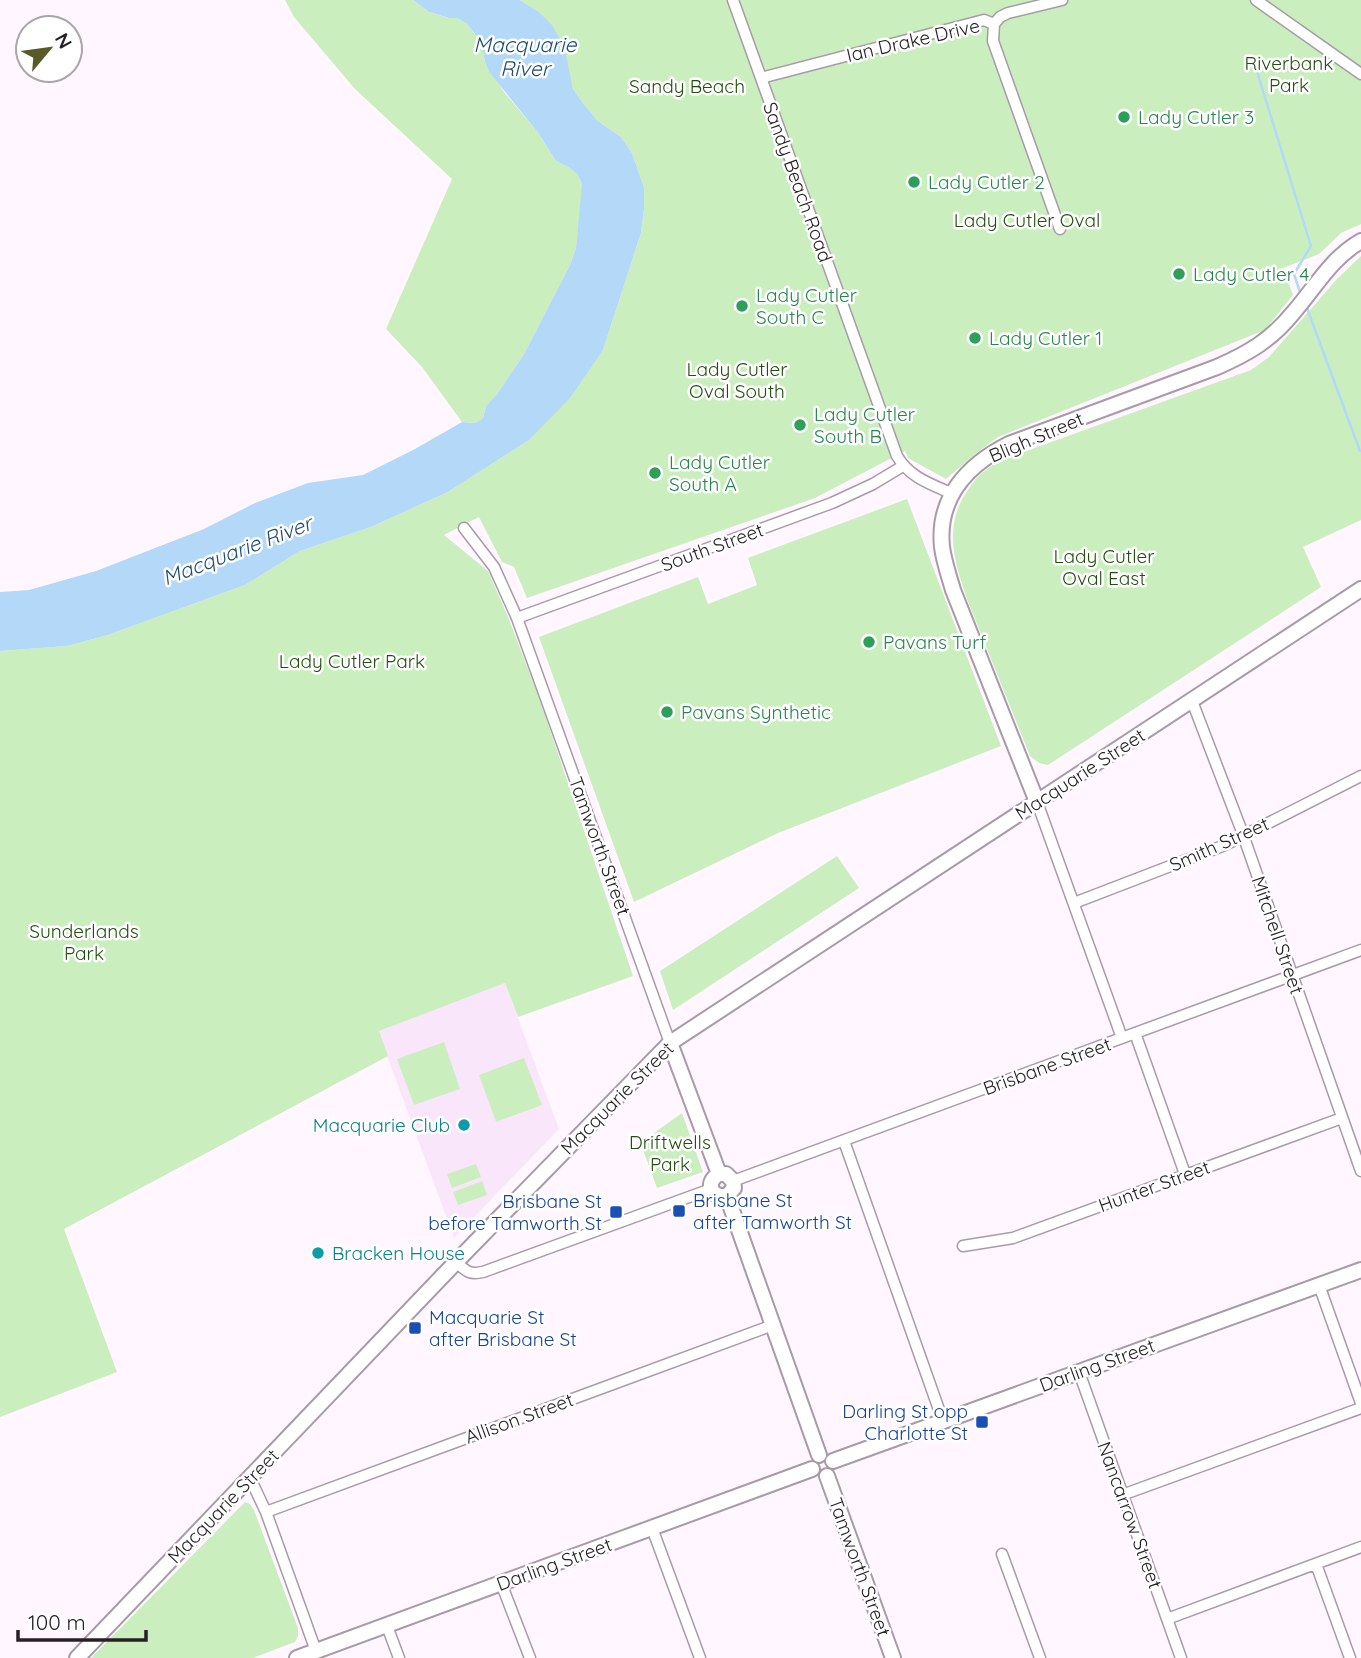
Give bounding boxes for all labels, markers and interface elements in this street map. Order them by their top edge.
street label: Ian Drake Drive [844,13,982,67]
north arrow [14,14,84,84]
text: N [50,29,78,53]
water label: Macquarie River [474,31,578,81]
park label: Riverbank Park [1245,51,1333,97]
park label: Sandy Beach [629,74,745,98]
street label: Sandy Beach Road [758,99,838,265]
place label: Lady Cutler 3 [1138,105,1254,129]
marker: Lady Cutler 3 [1116,109,1132,125]
place label: Lady Cutler 2 [928,170,1045,194]
marker: Lady Cutler 2 [906,174,922,190]
park label: Lady Cutler Oval [954,208,1100,232]
place label: Lady Cutler 4 [1193,262,1309,286]
marker: Lady Cutler 4 [1171,266,1187,282]
place label: Lady Cutler South C [756,283,858,329]
marker: Lady Cutler South C [734,298,750,314]
place label: Lady Cutler 1 [989,326,1102,350]
marker: Lady Cutler 1 [967,330,983,346]
park label: Lady Cutler Oval South [686,357,788,403]
place label: Lady Cutler South B [814,402,916,448]
street label: Bligh Street [985,406,1087,468]
marker: Lady Cutler South B [792,417,808,433]
place label: Lady Cutler South A [669,450,771,496]
marker: Lady Cutler South A [647,465,663,481]
water label: Macquarie River [159,508,318,590]
street label: South Street [657,517,767,577]
park label: Lady Cutler Oval East [1053,544,1155,590]
place label: Pavans Turf [883,630,986,654]
marker: Pavans Turf [861,634,877,650]
park label: Lady Cutler Park [279,649,425,673]
place label: Pavans Synthetic [681,700,831,724]
marker: Pavans Synthetic [659,704,675,720]
street label: Macquarie Street [1011,723,1149,825]
street label: Tamworth Street [564,773,636,919]
street label: Smith Street [1166,811,1272,877]
street label: Mitchell Street [1247,873,1309,997]
park label: Sunderlands Park [29,919,139,965]
street label: Brisbane Street [980,1032,1114,1100]
street label: Macquarie Street [555,1036,679,1160]
place label: Macquarie Club [313,1113,450,1137]
marker: Macquarie Club [456,1117,472,1133]
park label: Driftwells Park [629,1130,711,1176]
street label: Hunter Street [1095,1155,1213,1217]
place label: Brisbane St after Tamworth St [693,1188,852,1234]
place label: Brisbane St before Tamworth St [428,1189,602,1235]
marker: Brisbane St after Tamworth St [671,1203,687,1219]
marker: Brisbane St before Tamworth St [608,1204,624,1220]
place label: Bracken House [332,1241,465,1265]
marker: Bracken House [310,1245,326,1261]
place label: Macquarie St after Brisbane St [429,1305,577,1351]
marker: Macquarie St after Brisbane St [407,1320,423,1336]
street label: Darling Street [1036,1333,1158,1397]
street label: Allison Street [462,1387,576,1449]
place label: Darling St opp Charlotte St [842,1399,968,1445]
marker: Darling St opp Charlotte St [974,1414,990,1430]
street label: Nancarrow Street [1092,1438,1168,1592]
street label: Macquarie Street [162,1444,284,1568]
street label: Tamworth Street [824,1494,896,1640]
street label: Darling Street [493,1532,615,1596]
scale bar [18,1598,145,1642]
text: 100 m [28,1609,86,1635]

